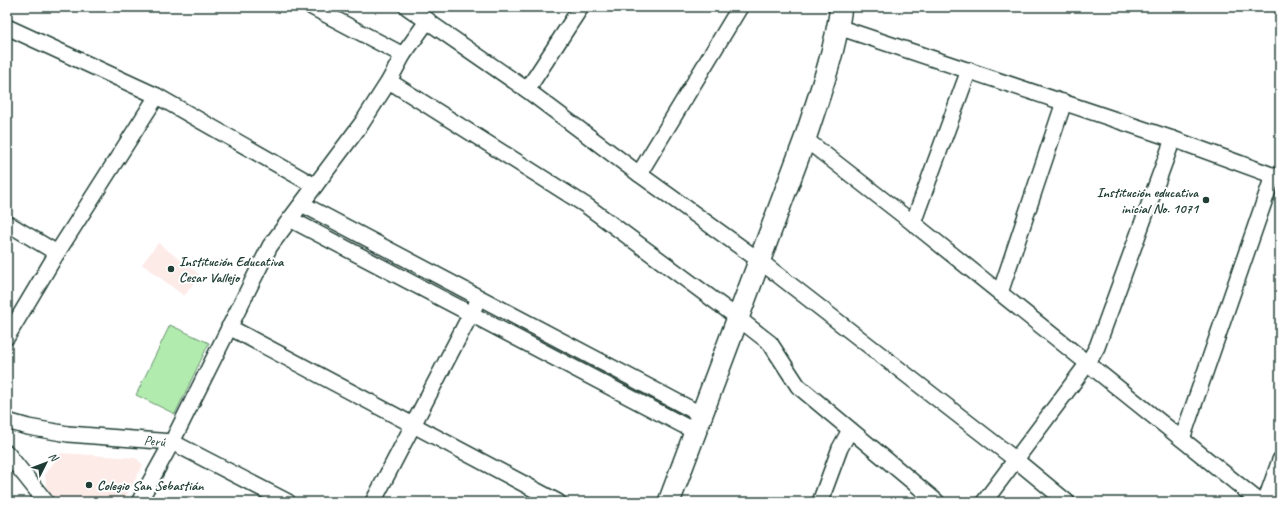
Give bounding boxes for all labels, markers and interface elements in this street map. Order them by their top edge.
place label: Institución educativa inicial No. 1071 [1097,184,1200,217]
marker: Institución educativa inicial No. 1071 [1201,195,1211,205]
place label: Institución Educativa Cesar Vallejo [179,253,285,286]
marker: Institución Educativa Cesar Vallejo [166,264,176,274]
street label: Perú [143,431,167,450]
north arrow [26,443,66,483]
text: N [46,449,62,465]
place label: Colegio San Sebastián [97,477,204,494]
marker: Colegio San Sebastián [84,480,94,490]

